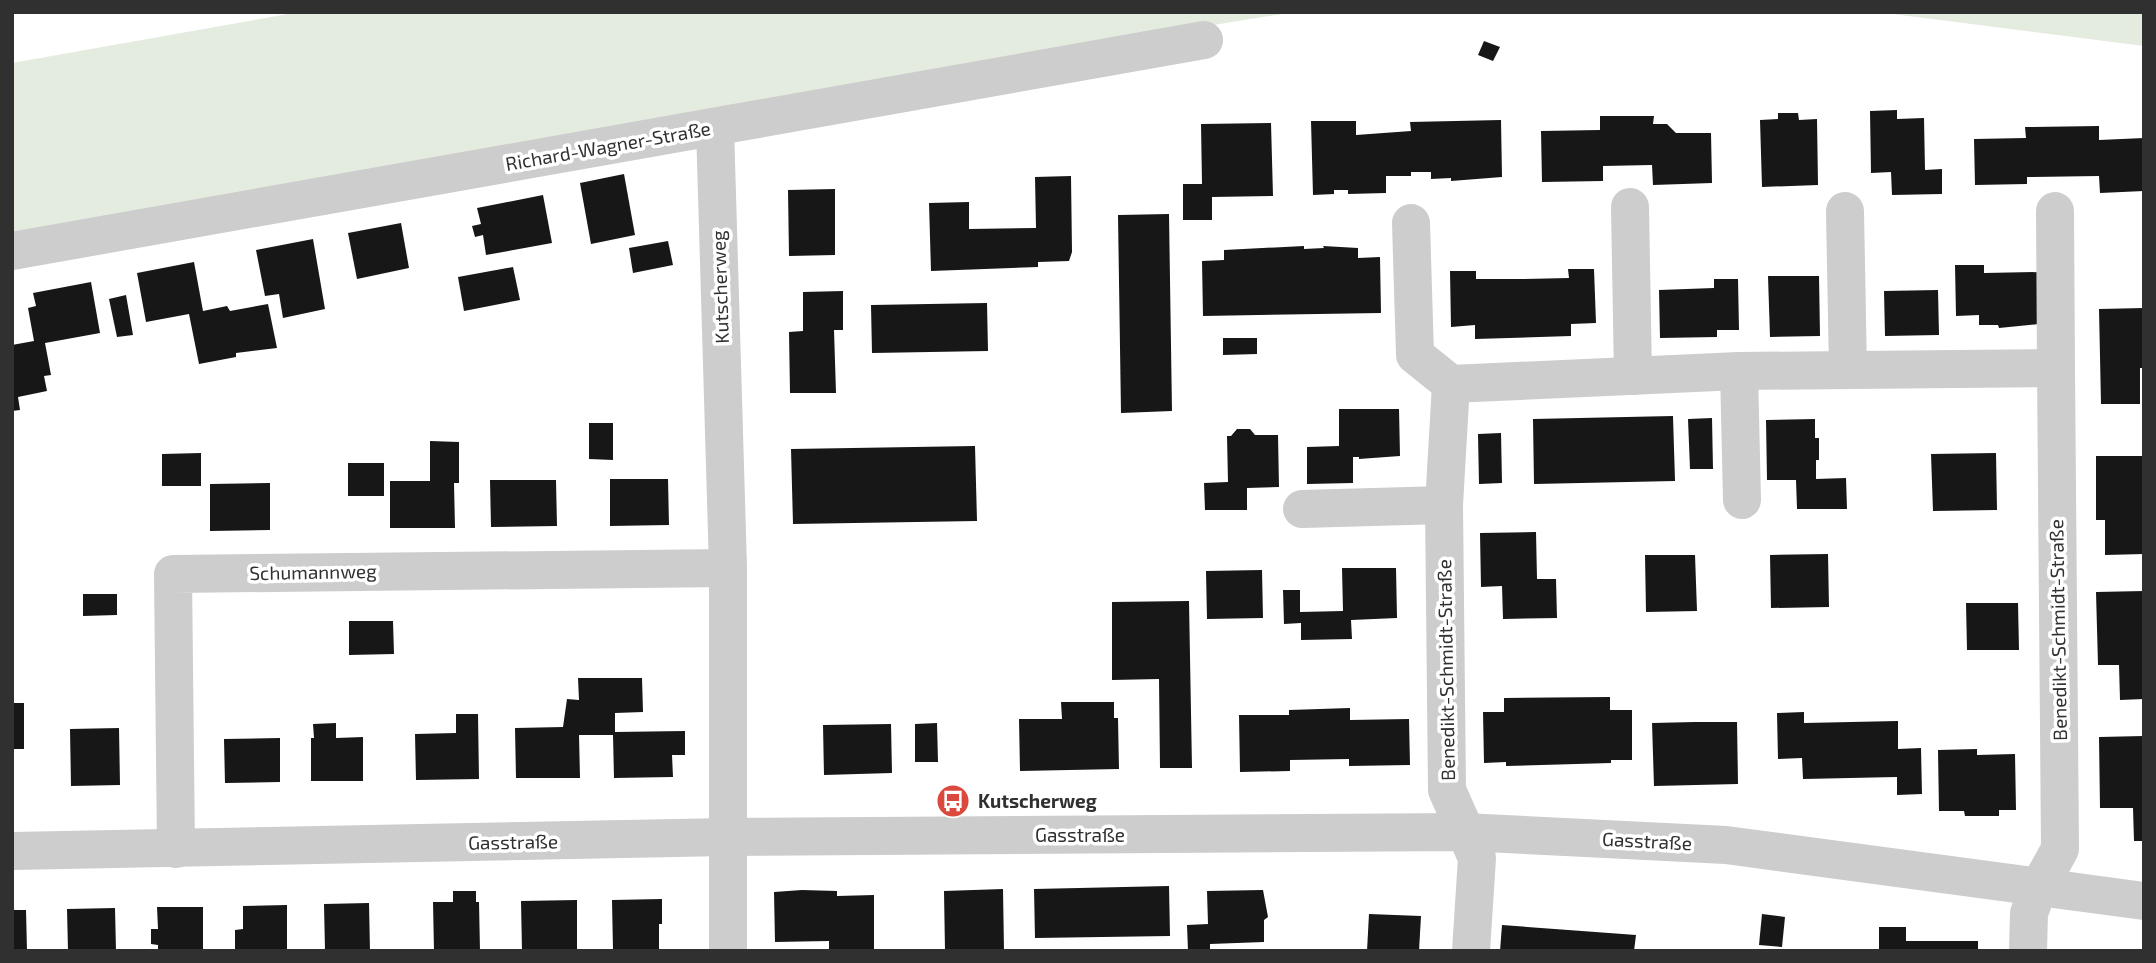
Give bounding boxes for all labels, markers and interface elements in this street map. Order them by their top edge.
street label: Richard-Wagner-Straße [504,116,712,175]
street label: Kutscherweg [706,230,733,344]
street label: Benedikt-Schmidt-Straße [2044,519,2071,741]
street label: Schumannweg [249,559,377,584]
street label: Benedikt-Schmidt-Straße [1432,559,1459,781]
bus stop icon: Kutscherweg [934,782,972,820]
place label: Kutscherweg [978,789,1097,812]
street label: Gasstraße [1035,823,1125,846]
street label: Gasstraße [1601,827,1693,854]
street label: Gasstraße [468,829,558,854]

